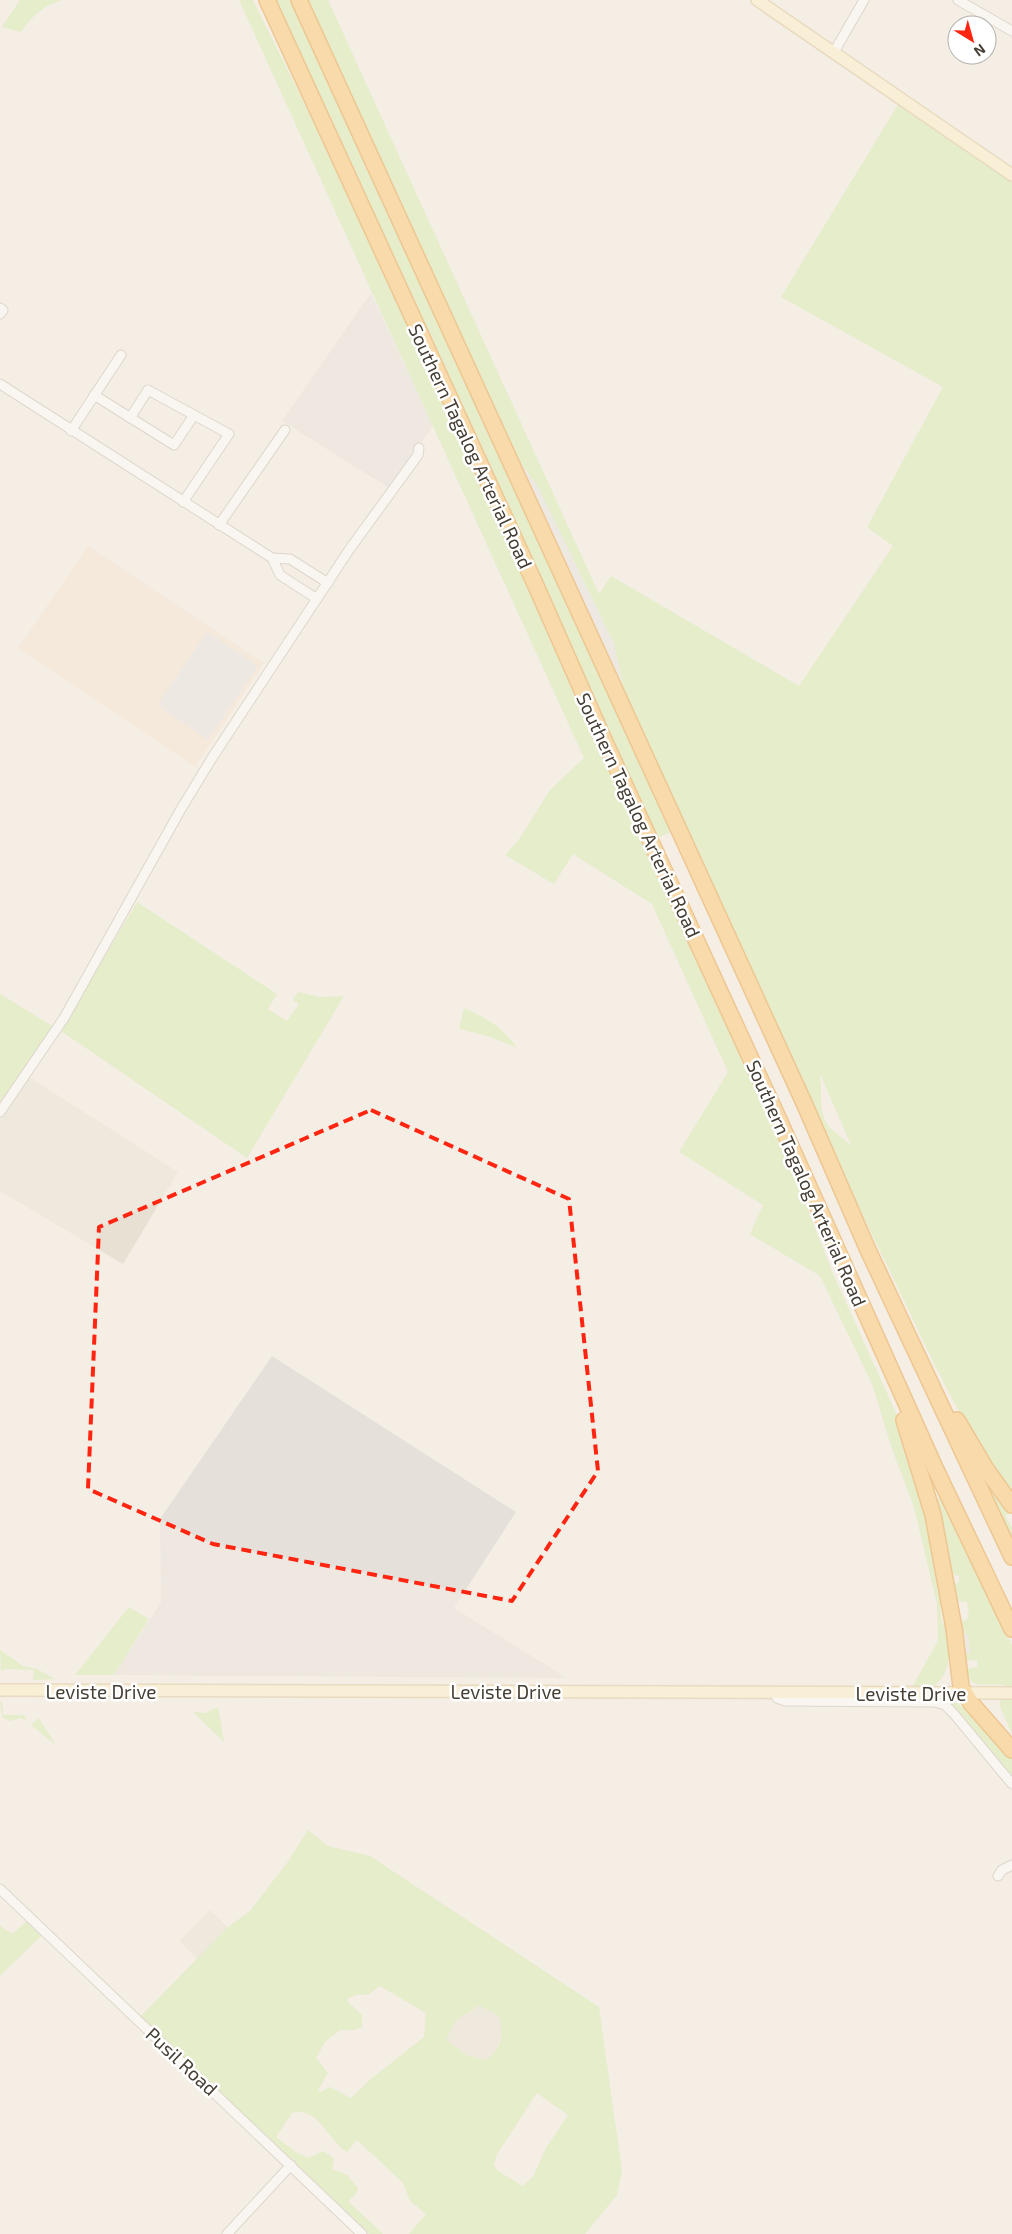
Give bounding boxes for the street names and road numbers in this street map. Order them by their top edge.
street label: Southern Tagalog Arterial Road [404,320,538,572]
street label: Southern Tagalog Arterial Road [572,689,706,941]
street label: Southern Tagalog Arterial Road [742,1056,872,1310]
street label: Leviste Drive [45,1680,157,1703]
street label: Leviste Drive [450,1680,562,1703]
street label: Leviste Drive [855,1682,967,1705]
street label: Pusil Road [141,2022,223,2100]

